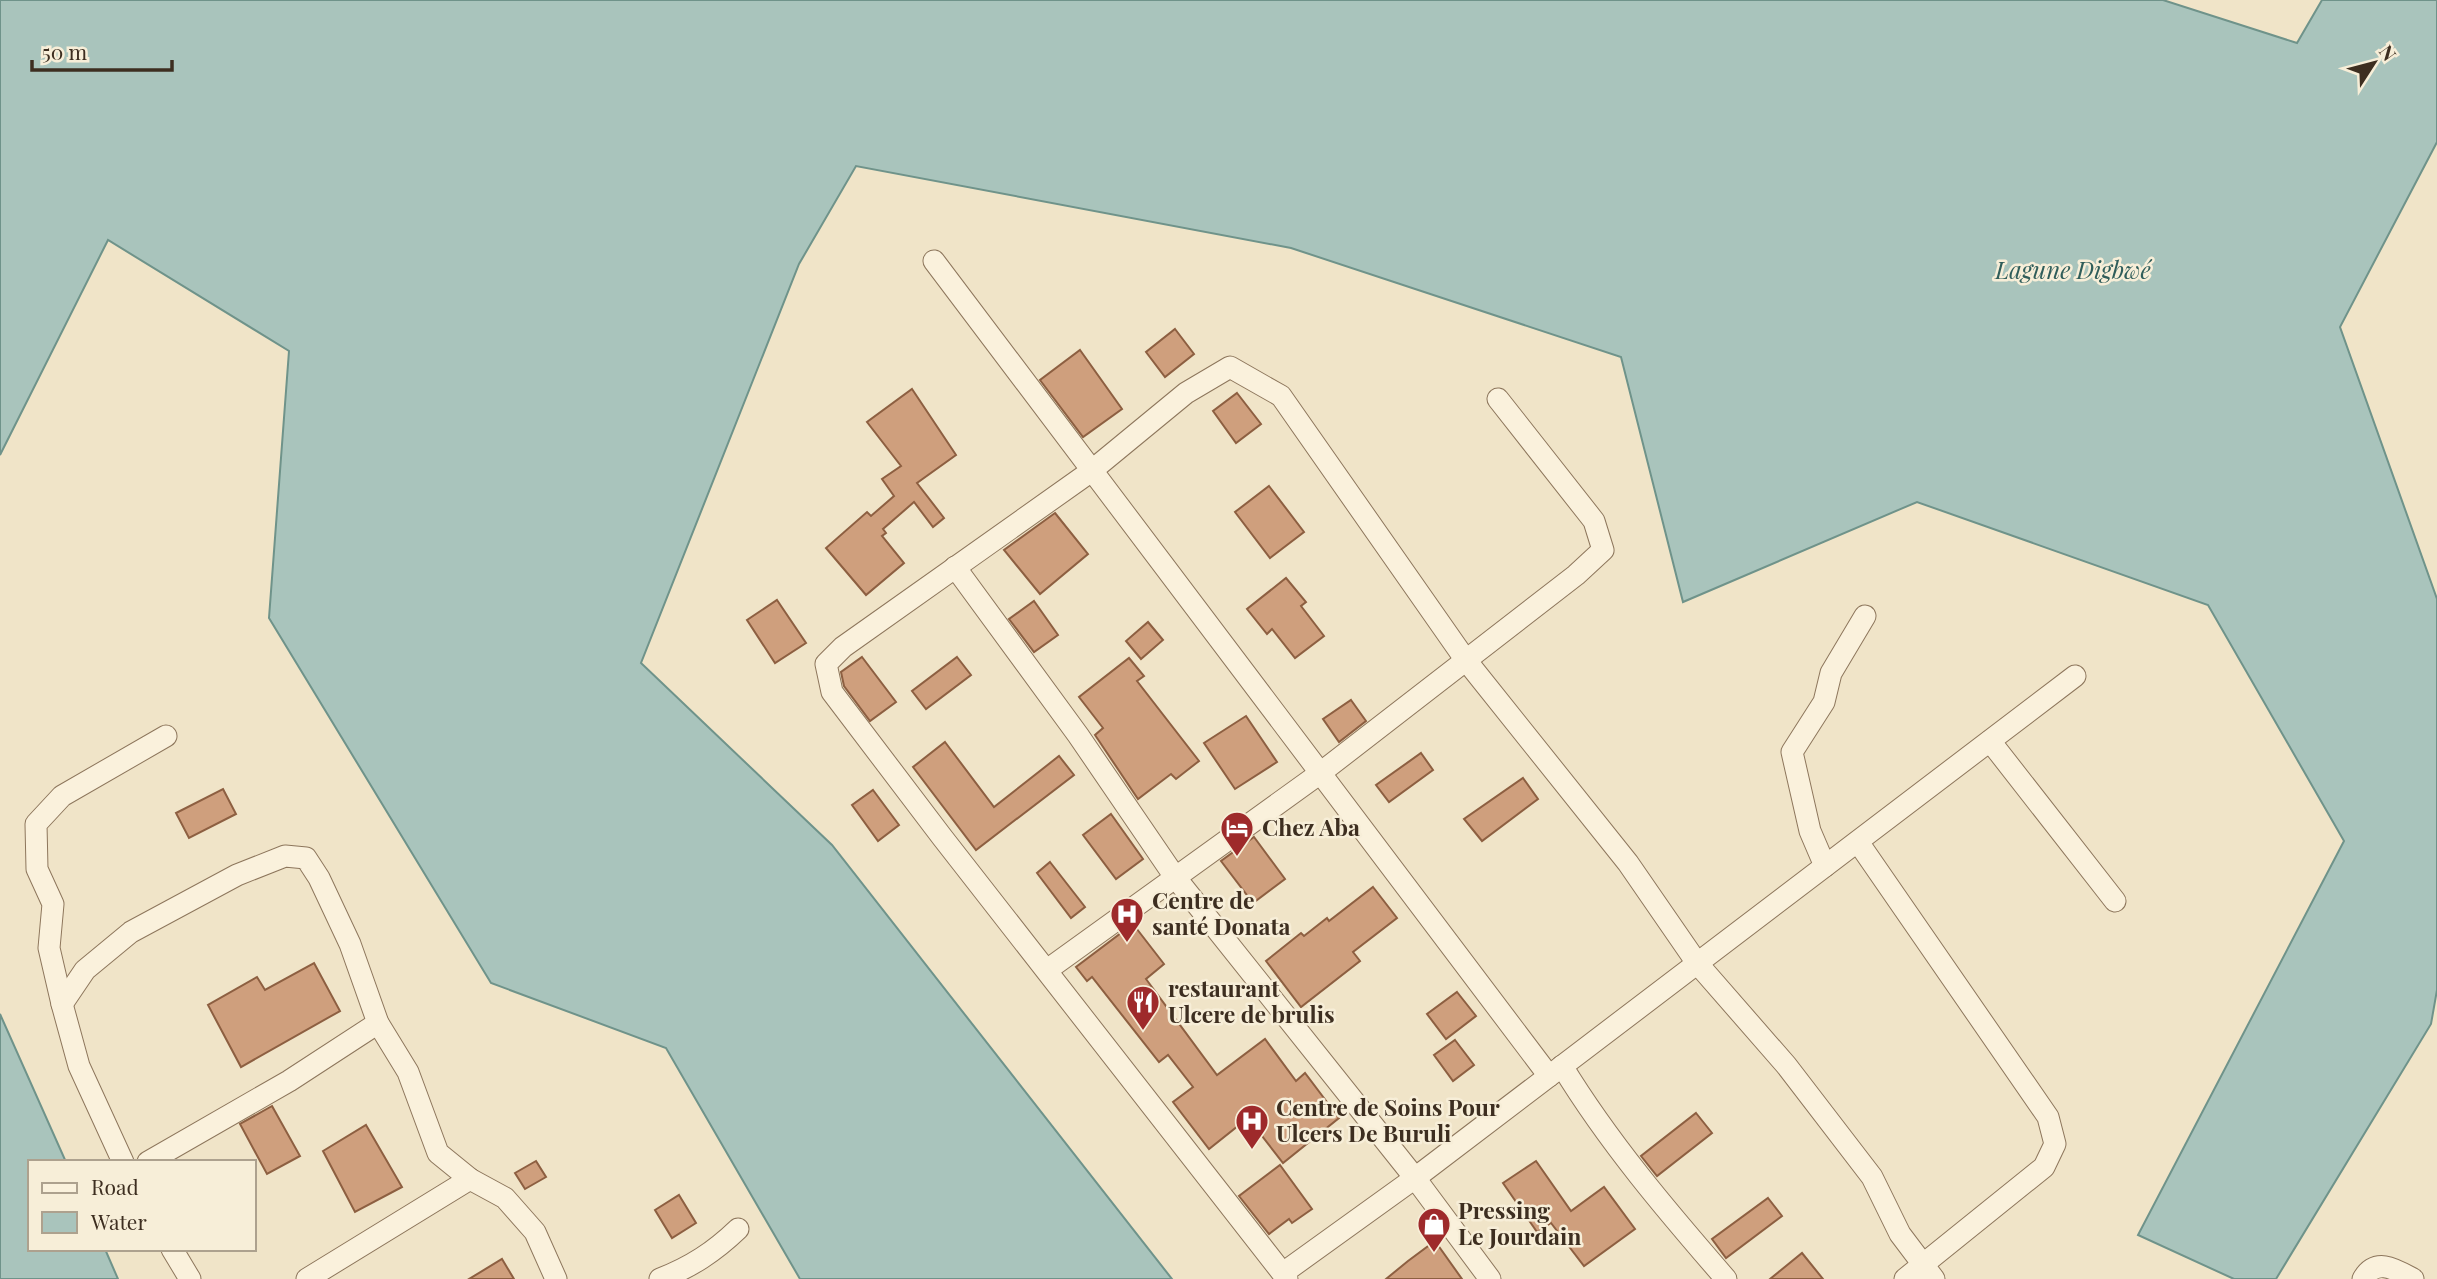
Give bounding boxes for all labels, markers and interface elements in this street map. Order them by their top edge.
scale bar [32,28,172,72]
north arrow [2339,28,2409,98]
text: 50 m [42,37,88,65]
text: N [2374,39,2403,66]
water label: Lagune Digbwé [1994,253,2152,285]
hotel icon: Chez Aba [1218,809,1256,858]
place label: Chez Aba [1262,811,1360,842]
place label: Centre de santé Donata [1152,884,1291,941]
hospital icon: Centre de santé Donata [1108,895,1146,944]
place label: restaurant Ulcere de brulis [1168,972,1335,1029]
restaurant icon: restaurant Ulcere de brulis [1124,983,1162,1032]
place label: Centre de Soins Pour Ulcers De Buruli [1276,1091,1500,1148]
hospital icon: Centre de Soins Pour Ulcers De Buruli [1233,1102,1271,1151]
legend [28,1160,256,1251]
text: Road [91,1172,139,1200]
place label: Pressing Le Jourdain [1458,1194,1581,1251]
shop icon: Pressing Le Jourdain [1415,1205,1453,1254]
text: Water [90,1207,147,1235]

